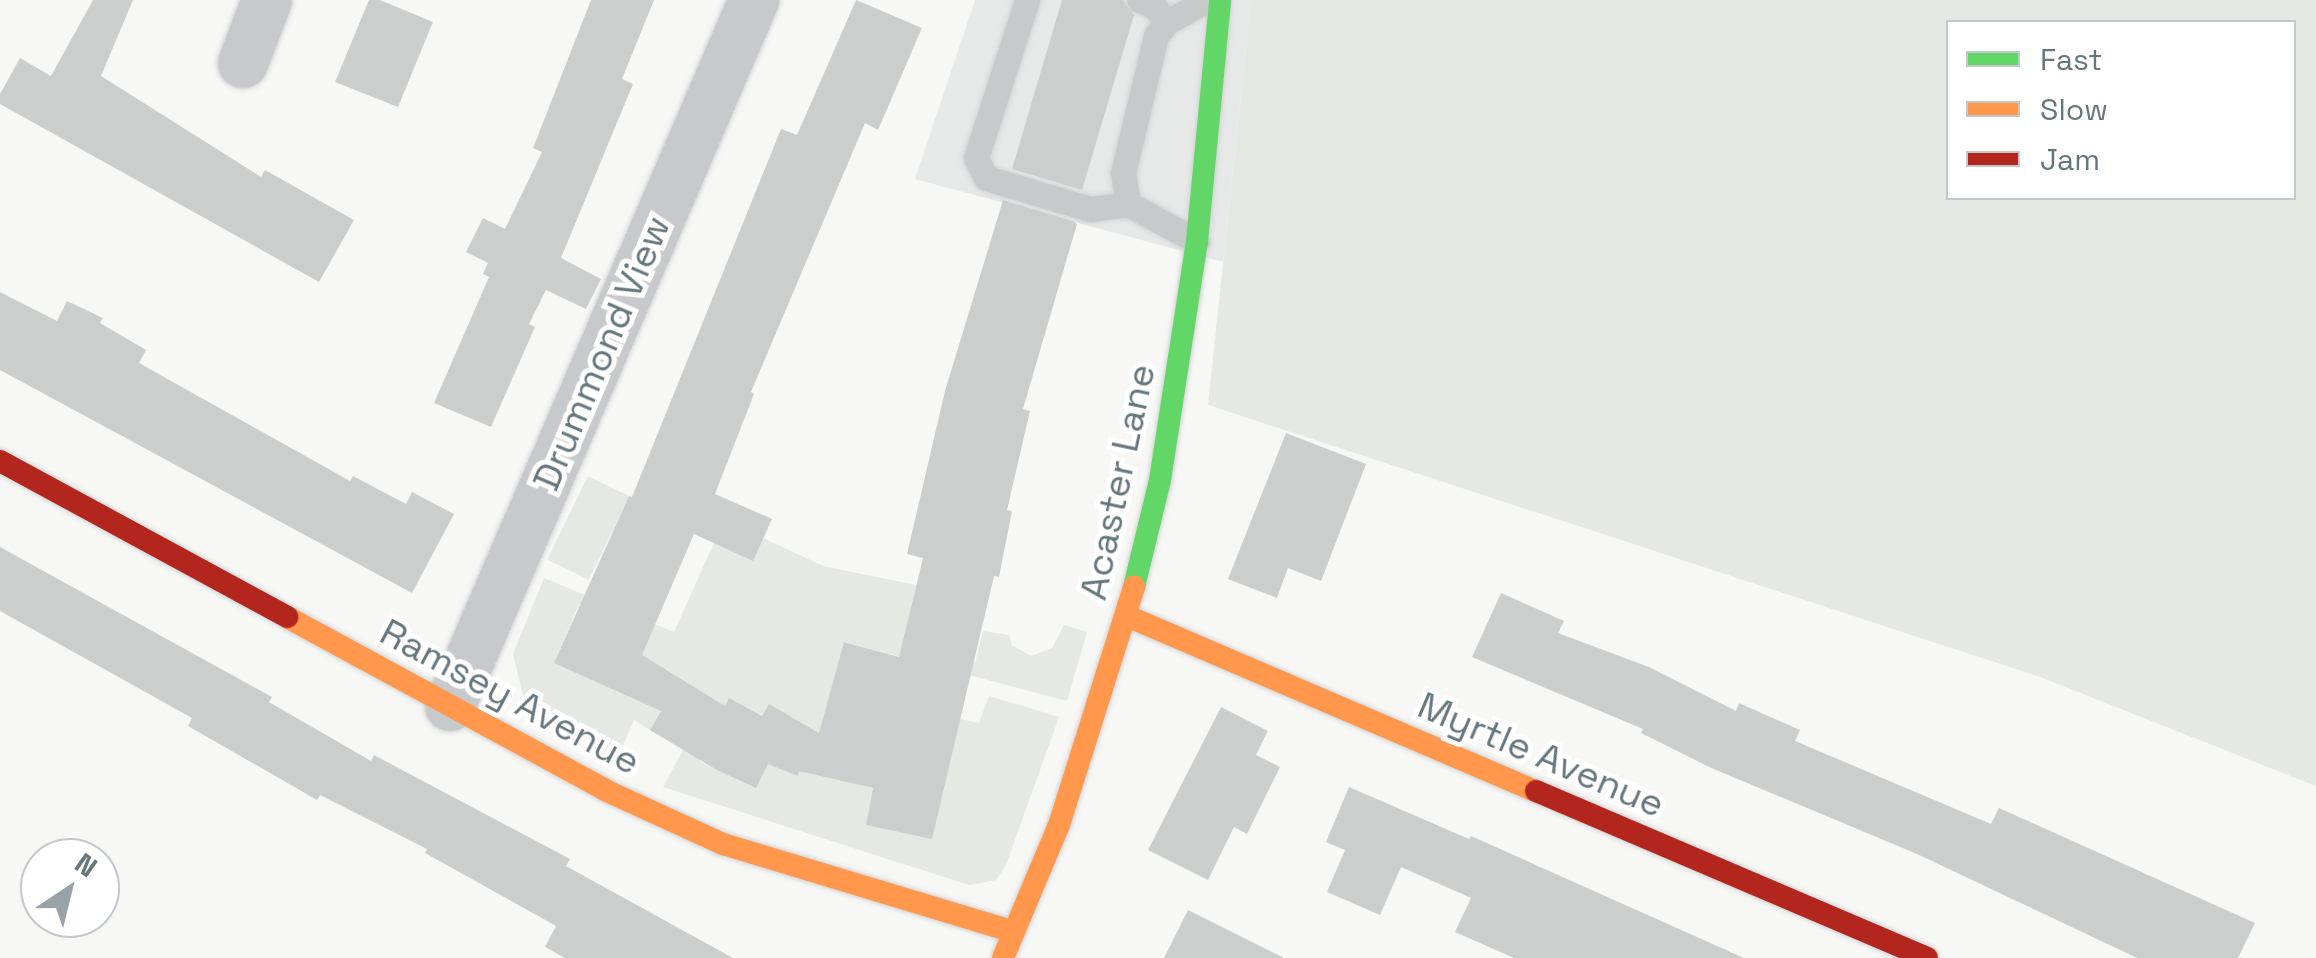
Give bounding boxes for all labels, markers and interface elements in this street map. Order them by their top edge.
legend [1946,20,2296,200]
text: Fast [2040,40,2102,79]
text: Slow [2040,90,2108,129]
text: Jam [2040,140,2100,179]
street label: Drummond View [523,209,681,497]
street label: Acaster Lane [1071,360,1165,604]
street label: Ramsey Avenue [372,609,648,785]
street label: Myrtle Avenue [1411,682,1671,828]
north arrow [20,838,120,938]
text: N [68,845,104,885]

